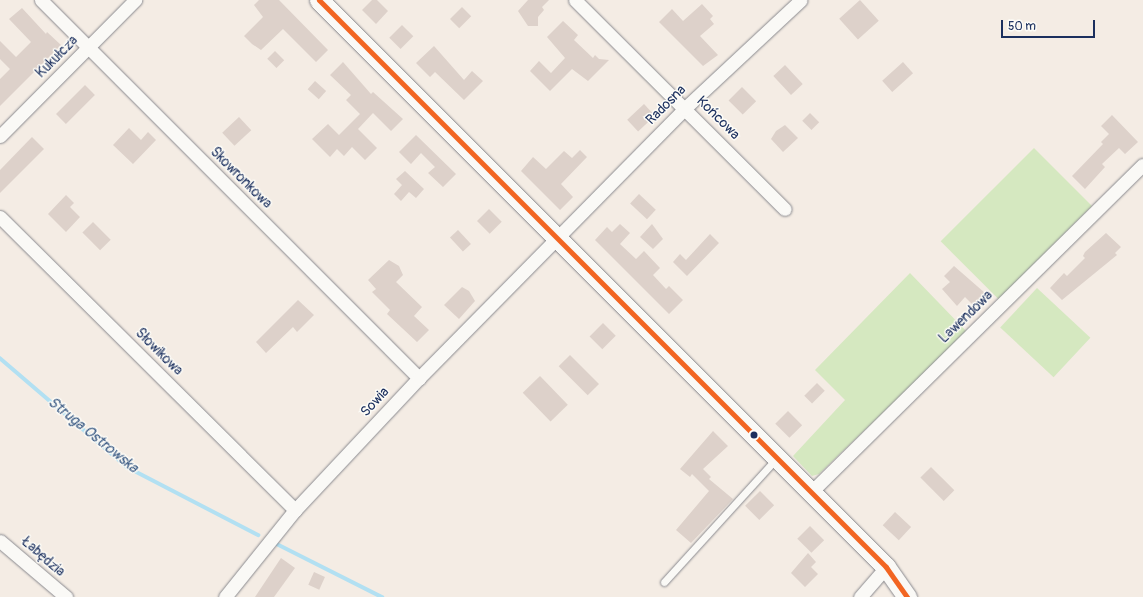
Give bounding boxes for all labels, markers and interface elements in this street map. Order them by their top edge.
scale bar [1003,12,1097,38]
text: 50 m [1008,19,1036,34]
street label: Kukułcza [32,32,82,82]
street label: Radosna [643,82,689,128]
street label: Końcowa [693,93,743,143]
street label: Skowronkowa [207,144,275,212]
street label: Lawendowa [936,287,996,347]
street label: Słowikowa [132,325,186,379]
street label: Sowia [357,384,393,420]
water label: Struga Ostrowska [44,393,142,477]
unlabelled marker [749,430,759,440]
street label: Łabędzia [18,534,68,580]

